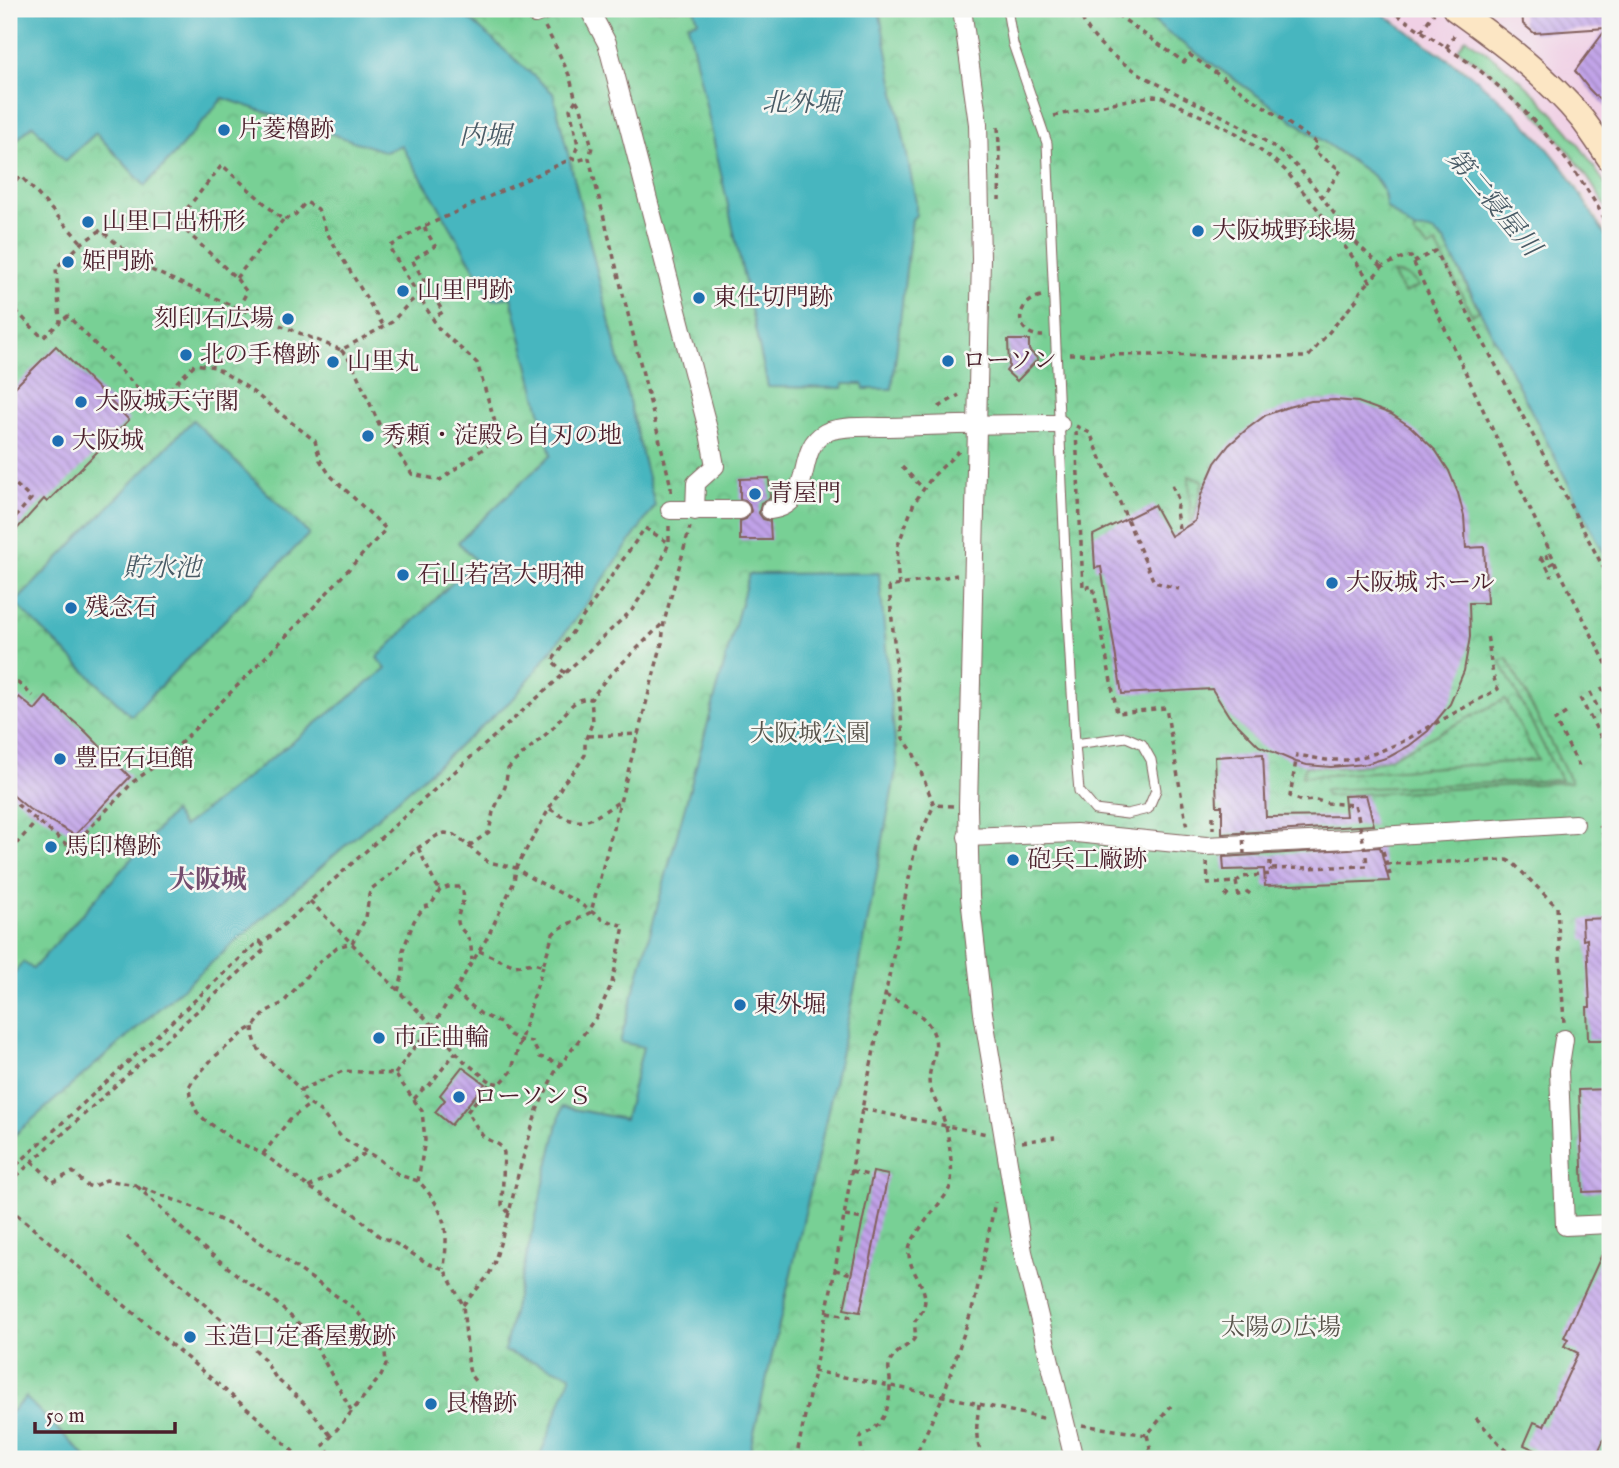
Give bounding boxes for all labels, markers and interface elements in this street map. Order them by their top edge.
water label: 北外堀 [762,87,844,120]
place label: 片菱櫓跡 [238,115,334,146]
water label: 内堀 [459,120,515,153]
marker: 片菱櫓跡 [216,122,232,138]
water label: 第二寝屋川 [1439,143,1549,266]
place label: 山里口出枡形 [102,207,246,238]
marker: 山里口出枡形 [80,214,96,230]
place label: 大阪城野球場 [1212,216,1356,247]
marker: 大阪城野球場 [1190,223,1206,239]
place label: 姫門跡 [82,247,154,278]
marker: 姫門跡 [60,254,76,270]
place label: 山里門跡 [417,276,513,307]
marker: 山里門跡 [395,283,411,299]
place label: 東仕切門跡 [713,283,833,314]
marker: 東仕切門跡 [691,290,707,306]
place label: 刻印石広場 [154,304,274,335]
marker: 刻印石広場 [280,311,296,327]
place label: 北の手櫓跡 [200,340,320,371]
place label: ローソン [962,346,1057,377]
marker: 北の手櫓跡 [178,347,194,363]
place label: 山里丸 [347,347,419,378]
marker: ローソン [940,353,956,369]
marker: 山里丸 [325,354,341,370]
place label: 大阪城天守閣 [95,387,239,418]
marker: 大阪城天守閣 [73,394,89,410]
place label: 秀頼・淀殿ら自刃の地 [382,421,622,452]
place label: 大阪城 [72,426,144,457]
marker: 秀頼・淀殿ら自刃の地 [360,428,376,444]
marker: 大阪城 [50,433,66,449]
place label: 青屋門 [769,479,841,510]
marker: 青屋門 [747,486,763,502]
water label: 貯水池 [123,552,204,585]
place label: 石山若宮大明神 [417,560,585,591]
marker: 石山若宮大明神 [395,567,411,583]
place label: 大阪城 ホール [1346,568,1495,599]
marker: 大阪城 ホール [1324,575,1340,591]
place label: 残念石 [85,593,157,624]
marker: 残念石 [63,600,79,616]
park label: 大阪城公園 [750,719,870,750]
place label: 豊臣石垣館 [74,744,194,775]
marker: 豊臣石垣館 [52,751,68,767]
place label: 馬印櫓跡 [65,832,161,863]
marker: 馬印櫓跡 [43,839,59,855]
place label: 砲兵工廠跡 [1027,845,1147,876]
marker: 砲兵工廠跡 [1005,852,1021,868]
district label: 大阪城 [169,864,247,897]
place label: 東外堀 [754,990,826,1021]
marker: 東外堀 [732,997,748,1013]
place label: 市正曲輪 [393,1023,489,1054]
marker: 市正曲輪 [371,1030,387,1046]
place label: ローソンＳ [473,1082,592,1113]
marker: ローソンＳ [451,1089,467,1105]
park label: 太陽の広場 [1221,1313,1341,1344]
place label: 玉造口定番屋敷跡 [204,1322,396,1353]
marker: 玉造口定番屋敷跡 [182,1329,198,1345]
place label: 艮櫓跡 [445,1389,517,1420]
scale bar [35,1391,175,1435]
marker: 艮櫓跡 [423,1396,439,1412]
text: 50 m [46,1403,85,1430]

